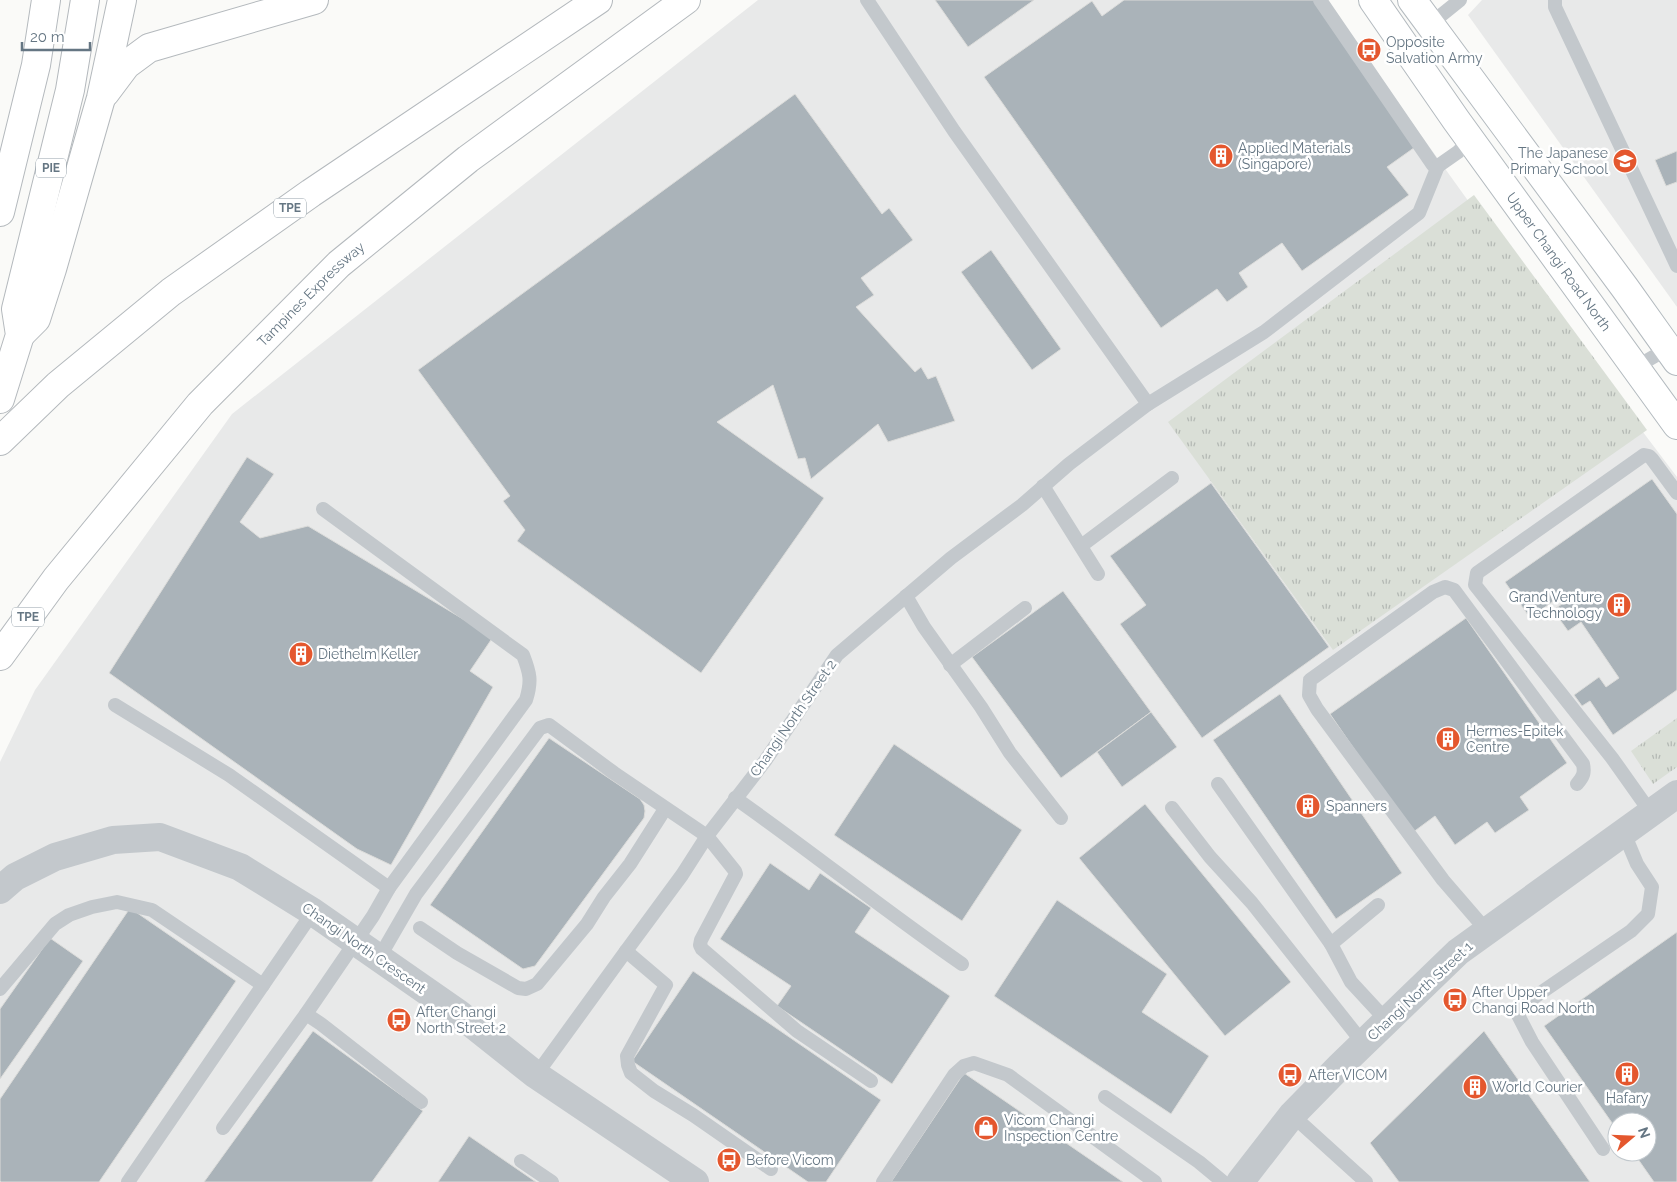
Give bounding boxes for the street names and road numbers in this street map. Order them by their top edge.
road number: PIE [36,158,66,178]
street label: Upper Changi Road North [1503,189,1614,334]
road number: TPE [274,198,306,218]
street label: Tampines Expressway [254,238,368,349]
road number: TPE [12,608,44,626]
street label: Changi North Street 2 [747,657,839,779]
street label: Changi North Crescent [299,899,429,997]
street label: Changi North Street 1 [1364,938,1476,1044]

